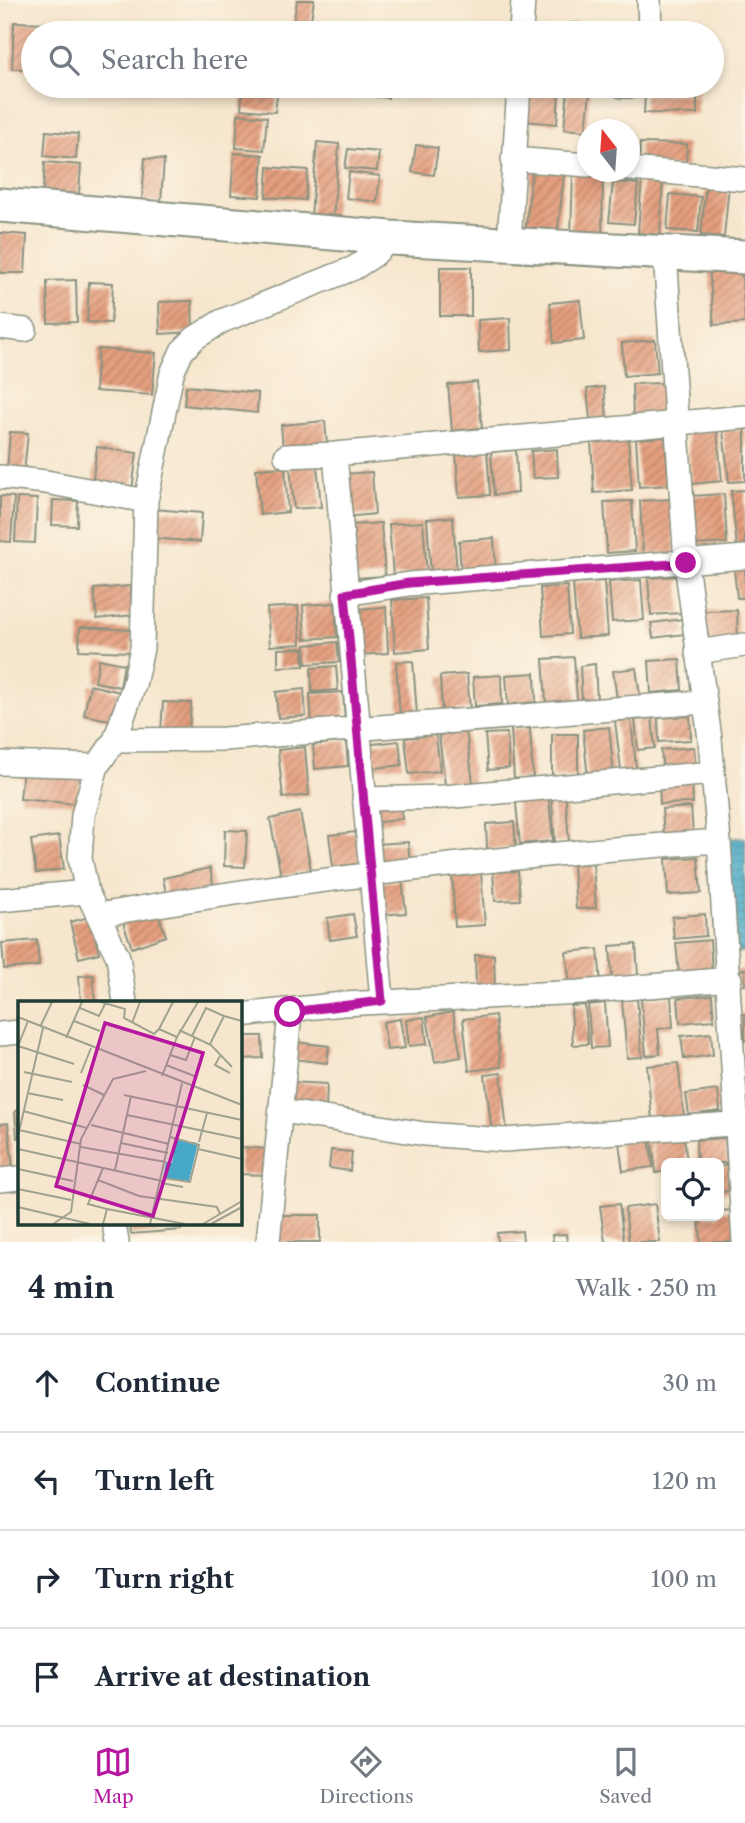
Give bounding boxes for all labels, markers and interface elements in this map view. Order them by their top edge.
search box [21,21,724,98]
icon: search [45,41,83,79]
text: Search here [101,44,248,76]
north arrow [577,119,640,182]
route end [670,547,701,578]
route start [274,996,305,1027]
inset map [18,1001,242,1224]
map controls [661,1158,724,1221]
button: locate [661,1158,724,1221]
text: 4 min [28,1269,114,1306]
text: Walk · 250 m [576,1274,717,1302]
icon: ahead [28,1364,66,1402]
text: Continue [95,1367,220,1399]
text: 30 m [662,1369,717,1397]
icon: left [28,1462,66,1500]
text: Turn left [95,1465,214,1497]
text: 120 m [652,1467,717,1495]
icon: right [28,1560,66,1598]
text: Turn right [95,1563,234,1595]
text: 100 m [651,1565,717,1593]
icon: arrive [28,1658,66,1696]
text: Arrive at destination [95,1661,370,1693]
tab: Map [93,1743,134,1808]
tab: Directions [320,1743,413,1808]
tab: Saved [599,1743,652,1808]

